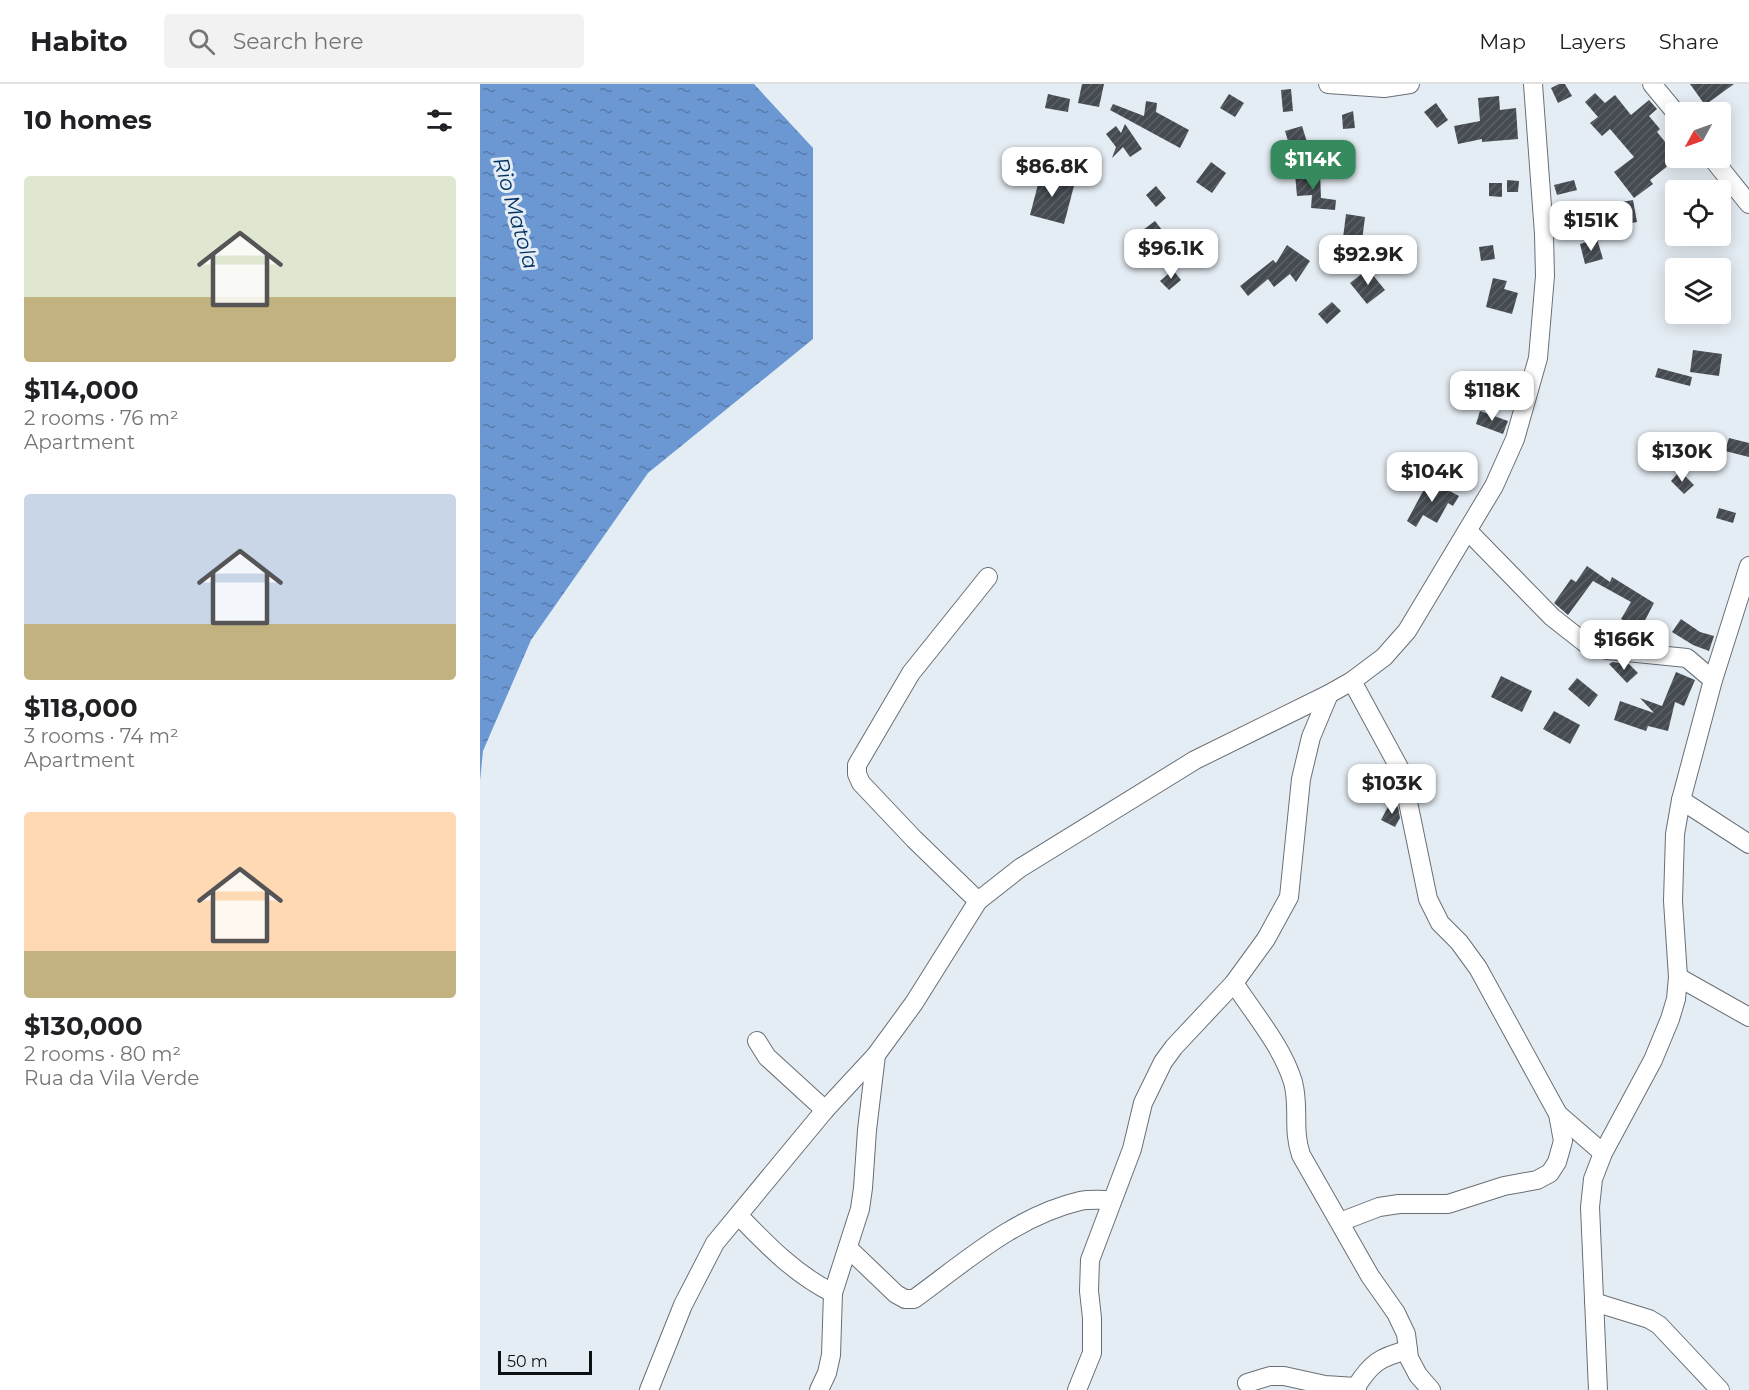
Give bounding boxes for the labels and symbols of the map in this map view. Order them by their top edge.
north arrow [1665,102,1731,168]
pin: $114K [1271,140,1355,191]
pin: $86.8K [1003,147,1101,198]
water label: Rio Matola [488,154,544,272]
pin: $151K [1549,201,1633,252]
pin: $96.1K [1122,229,1220,280]
pin: $92.9K [1319,235,1417,286]
pin: $118K [1450,371,1534,422]
pin: $130K [1640,432,1724,483]
pin: $104K [1390,452,1474,503]
pin: $166K [1582,620,1666,671]
pin: $103K [1350,764,1434,815]
scale bar [498,1348,592,1376]

